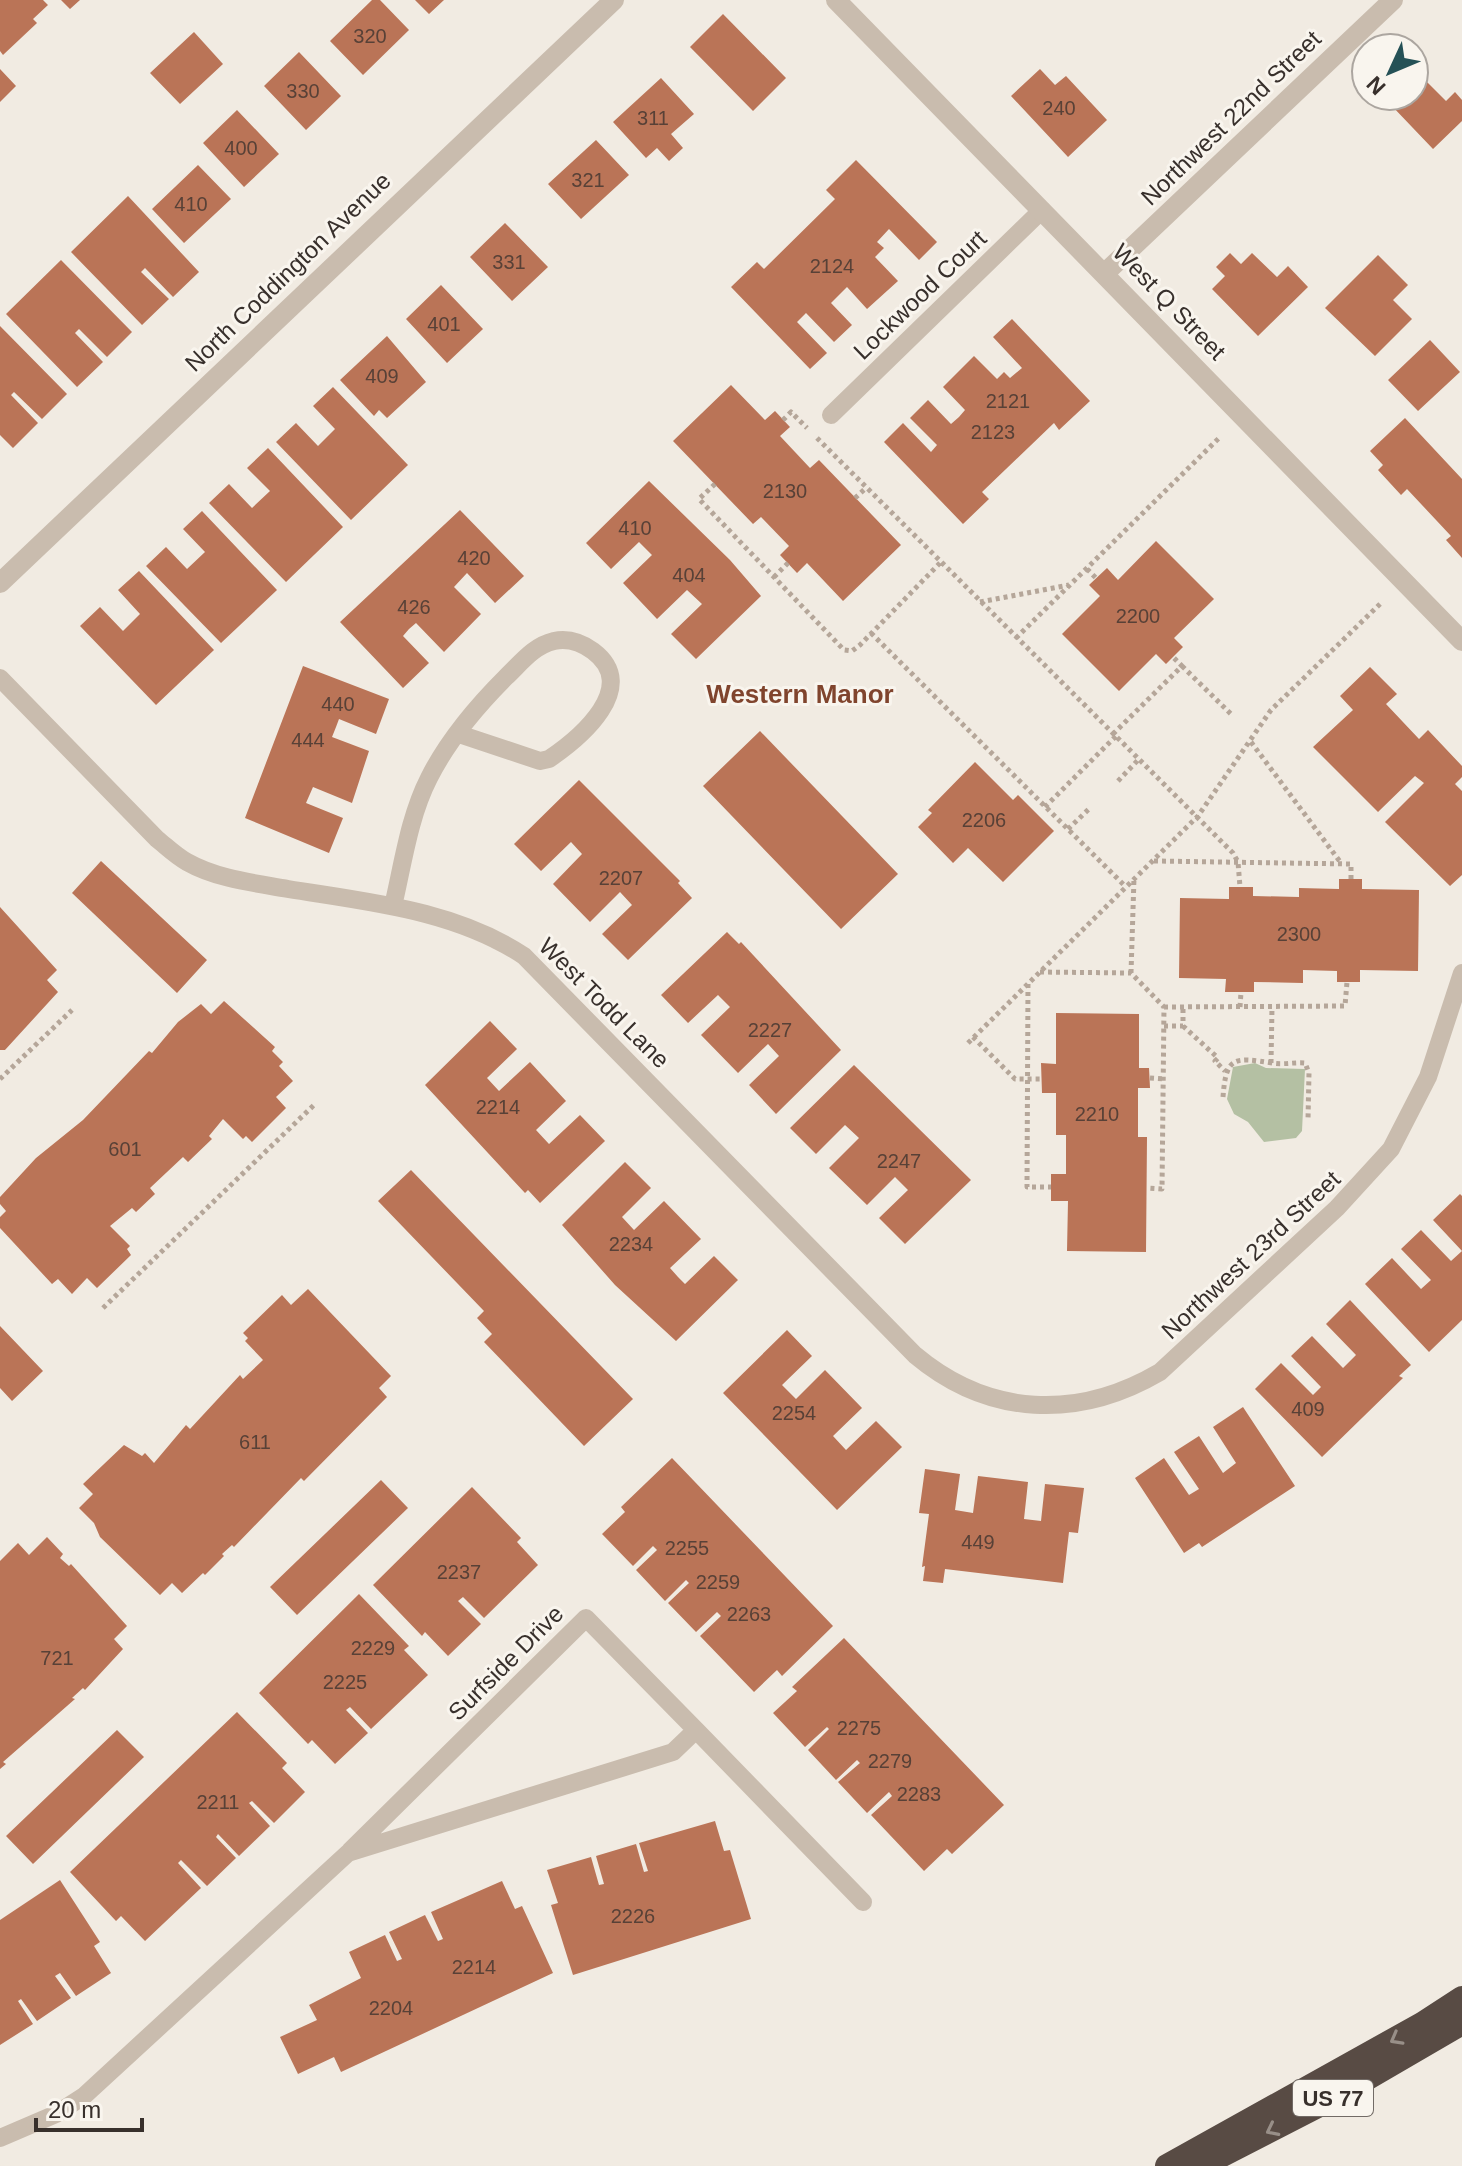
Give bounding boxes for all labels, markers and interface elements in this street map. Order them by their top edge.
house number: 320 [353,25,387,47]
street label: Northwest 22nd Street [1135,25,1326,210]
north arrow [1350,32,1430,112]
text: N [1361,71,1390,100]
house number: 330 [286,80,320,102]
house number: 240 [1042,97,1076,119]
house number: 311 [637,107,669,129]
house number: 400 [224,137,258,159]
street label: North Coddington Avenue [180,167,396,377]
house number: 321 [571,169,605,191]
house number: 410 [174,193,208,215]
street label: Lockwood Court [848,224,992,365]
street label: West Q Street [1107,238,1231,365]
house number: 331 [492,251,526,273]
house number: 2124 [810,255,854,277]
house number: 401 [427,313,461,335]
house number: 409 [365,365,399,387]
house number: 2121 [986,390,1030,412]
house number: 2123 [971,421,1015,443]
house number: 2130 [763,480,807,502]
house number: 410 [618,517,652,539]
house number: 420 [457,547,491,569]
house number: 404 [672,564,706,586]
house number: 426 [397,596,431,618]
house number: 2200 [1116,605,1160,627]
district label: Western Manor [706,679,894,709]
house number: 440 [321,693,355,715]
house number: 444 [291,729,325,751]
house number: 2206 [962,809,1006,831]
house number: 2207 [599,867,643,889]
house number: 2300 [1277,923,1321,945]
street label: West Todd Lane [534,932,675,1073]
house number: 2227 [748,1019,792,1041]
house number: 2214 [476,1096,520,1118]
house number: 2210 [1075,1103,1119,1125]
house number: 601 [108,1138,142,1160]
house number: 2247 [877,1150,921,1172]
street label: Northwest 23rd Street [1156,1165,1345,1344]
house number: 2234 [609,1233,653,1255]
house number: 409 [1291,1398,1325,1420]
house number: 2254 [772,1402,816,1424]
house number: 611 [239,1431,271,1453]
house number: 449 [961,1531,995,1553]
house number: 2255 [665,1537,709,1559]
house number: 2237 [437,1561,481,1583]
house number: 2259 [696,1571,740,1593]
street label: Surfside Drive [443,1600,568,1725]
house number: 2263 [727,1603,771,1625]
house number: 2229 [351,1637,395,1659]
house number: 721 [40,1647,74,1669]
house number: 2225 [323,1671,367,1693]
house number: 2275 [837,1717,881,1739]
house number: 2279 [868,1750,912,1772]
house number: 2283 [897,1783,941,1805]
house number: 2211 [196,1791,240,1813]
house number: 2226 [611,1905,655,1927]
house number: 2214 [452,1956,496,1978]
house number: 2204 [369,1997,413,2019]
one-way arrow [1390,2029,1404,2045]
road number: US 77 [1293,2080,1373,2116]
scale bar [36,2082,142,2132]
text: 20 m [48,2096,101,2123]
one-way arrow [1265,2120,1280,2135]

